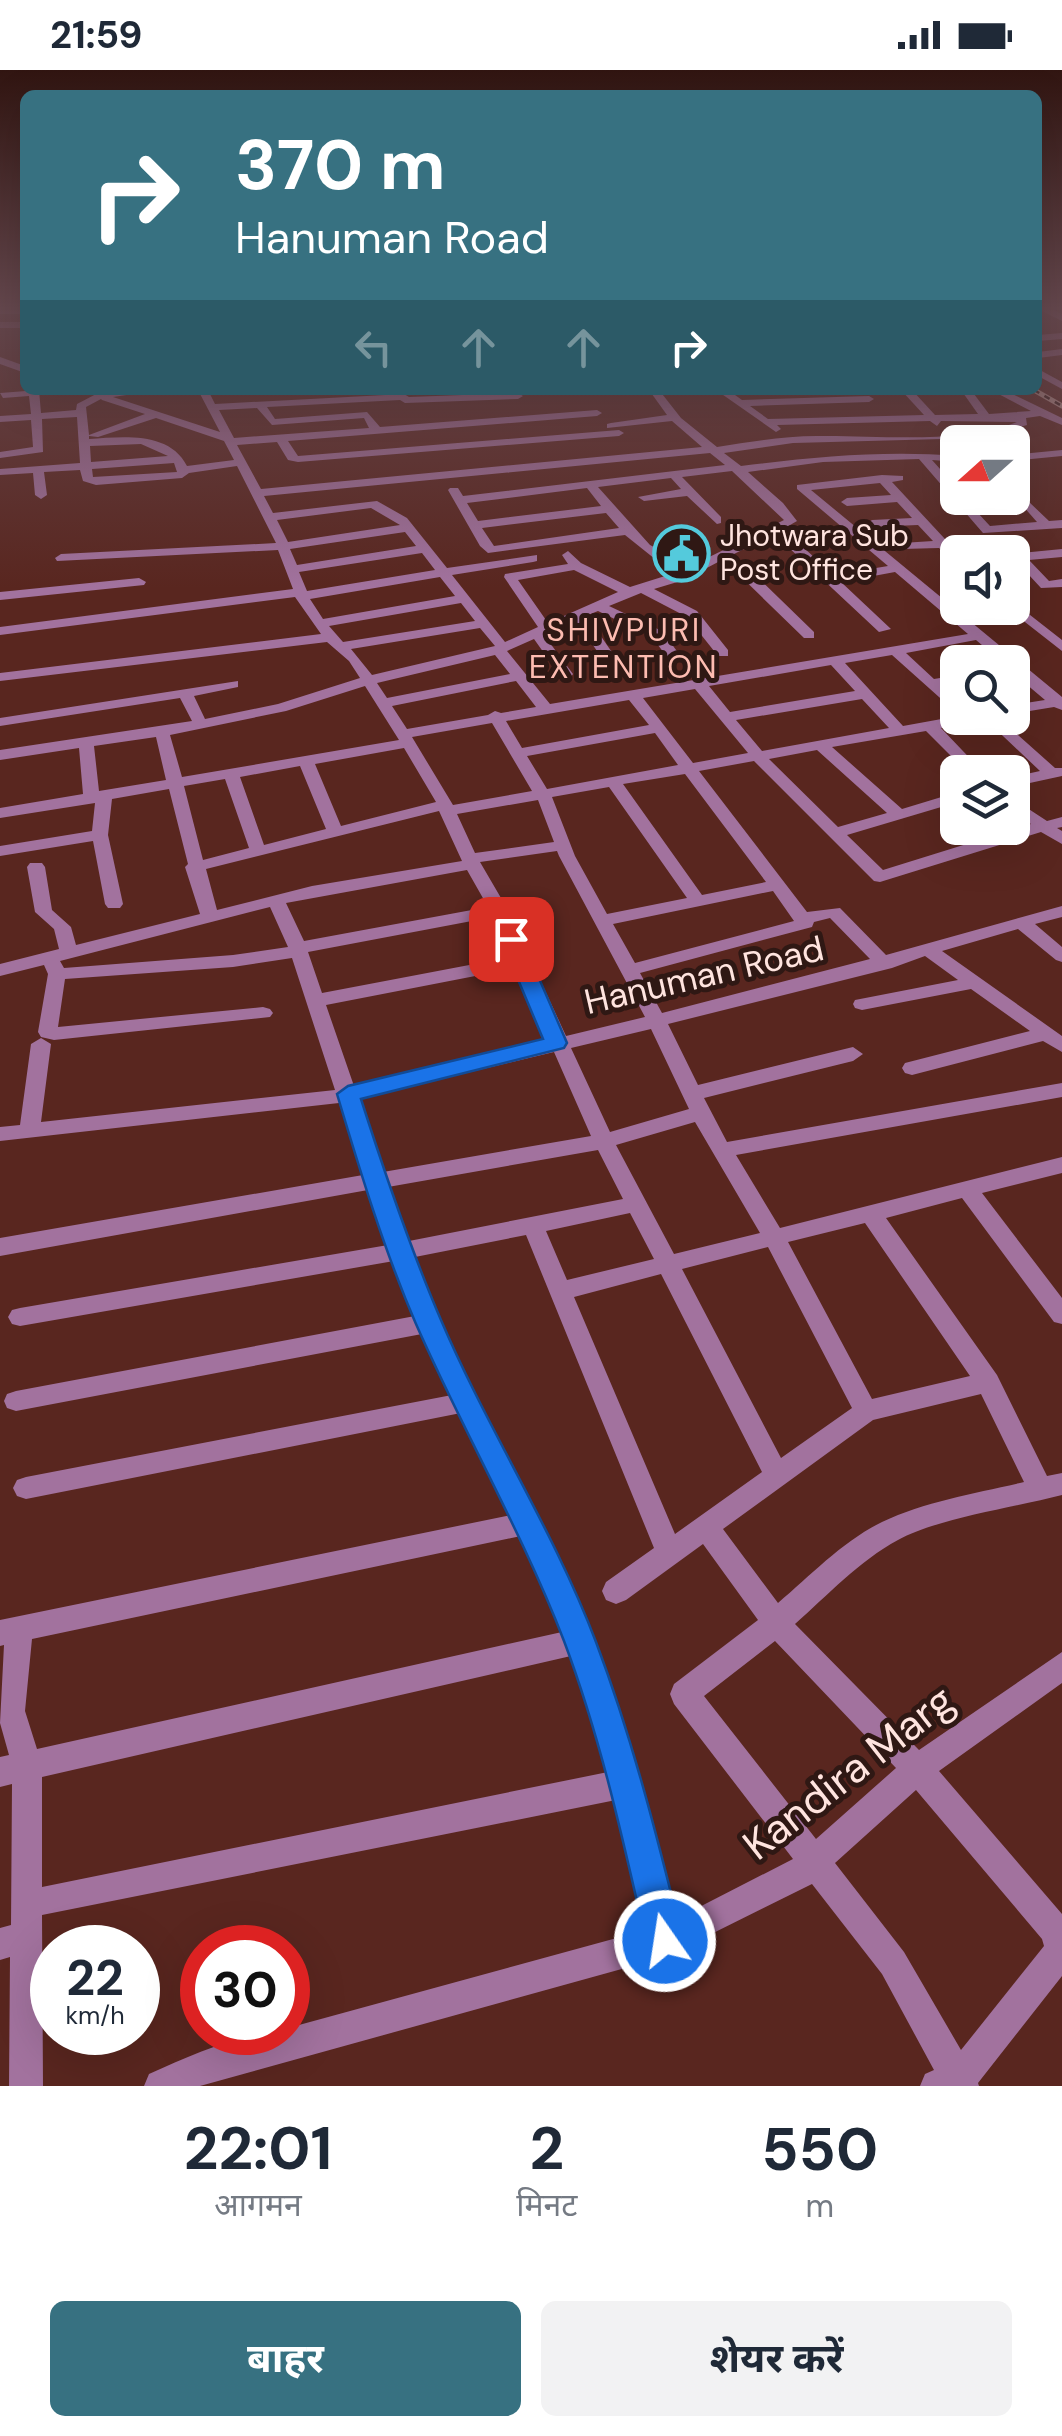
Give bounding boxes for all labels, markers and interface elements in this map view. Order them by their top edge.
text: 21:59 [50,10,142,60]
text: 370 m [235,120,446,211]
icon: right [70,130,200,260]
text: Hanuman Road [235,208,549,267]
icon: left [346,320,401,375]
icon: ahead [451,320,506,375]
icon: ahead [556,320,611,375]
icon: right [661,320,716,375]
north arrow [940,425,1030,515]
map controls [940,425,1030,845]
place label: Jhotwara Sub Post Office [720,516,909,589]
public building icon: Jhotwara Sub Post Office [651,523,711,583]
button: sound [940,535,1030,625]
district label: SHIVPURI EXTENTION [529,609,719,688]
button: search [940,645,1030,735]
button: layers [940,755,1030,845]
pin [469,897,554,982]
icon: arrive [484,912,539,967]
street label: Hanuman Road [580,925,828,1025]
street label: Kandira Marg [732,1673,965,1872]
position arrow [613,1889,717,1993]
speed limit sign: 30 [180,1925,310,2055]
text: 22 [66,1945,124,2011]
text: km/h [65,1999,125,2032]
text: 22:01 [184,2109,332,2188]
text: 2 [530,2109,564,2188]
text: 550 [761,2110,878,2189]
text: आगमन [214,2184,302,2226]
text: मिनट [516,2184,577,2226]
text: m [805,2185,834,2227]
button: बाहर [50,2301,521,2416]
button: शेयर करें [541,2301,1012,2416]

